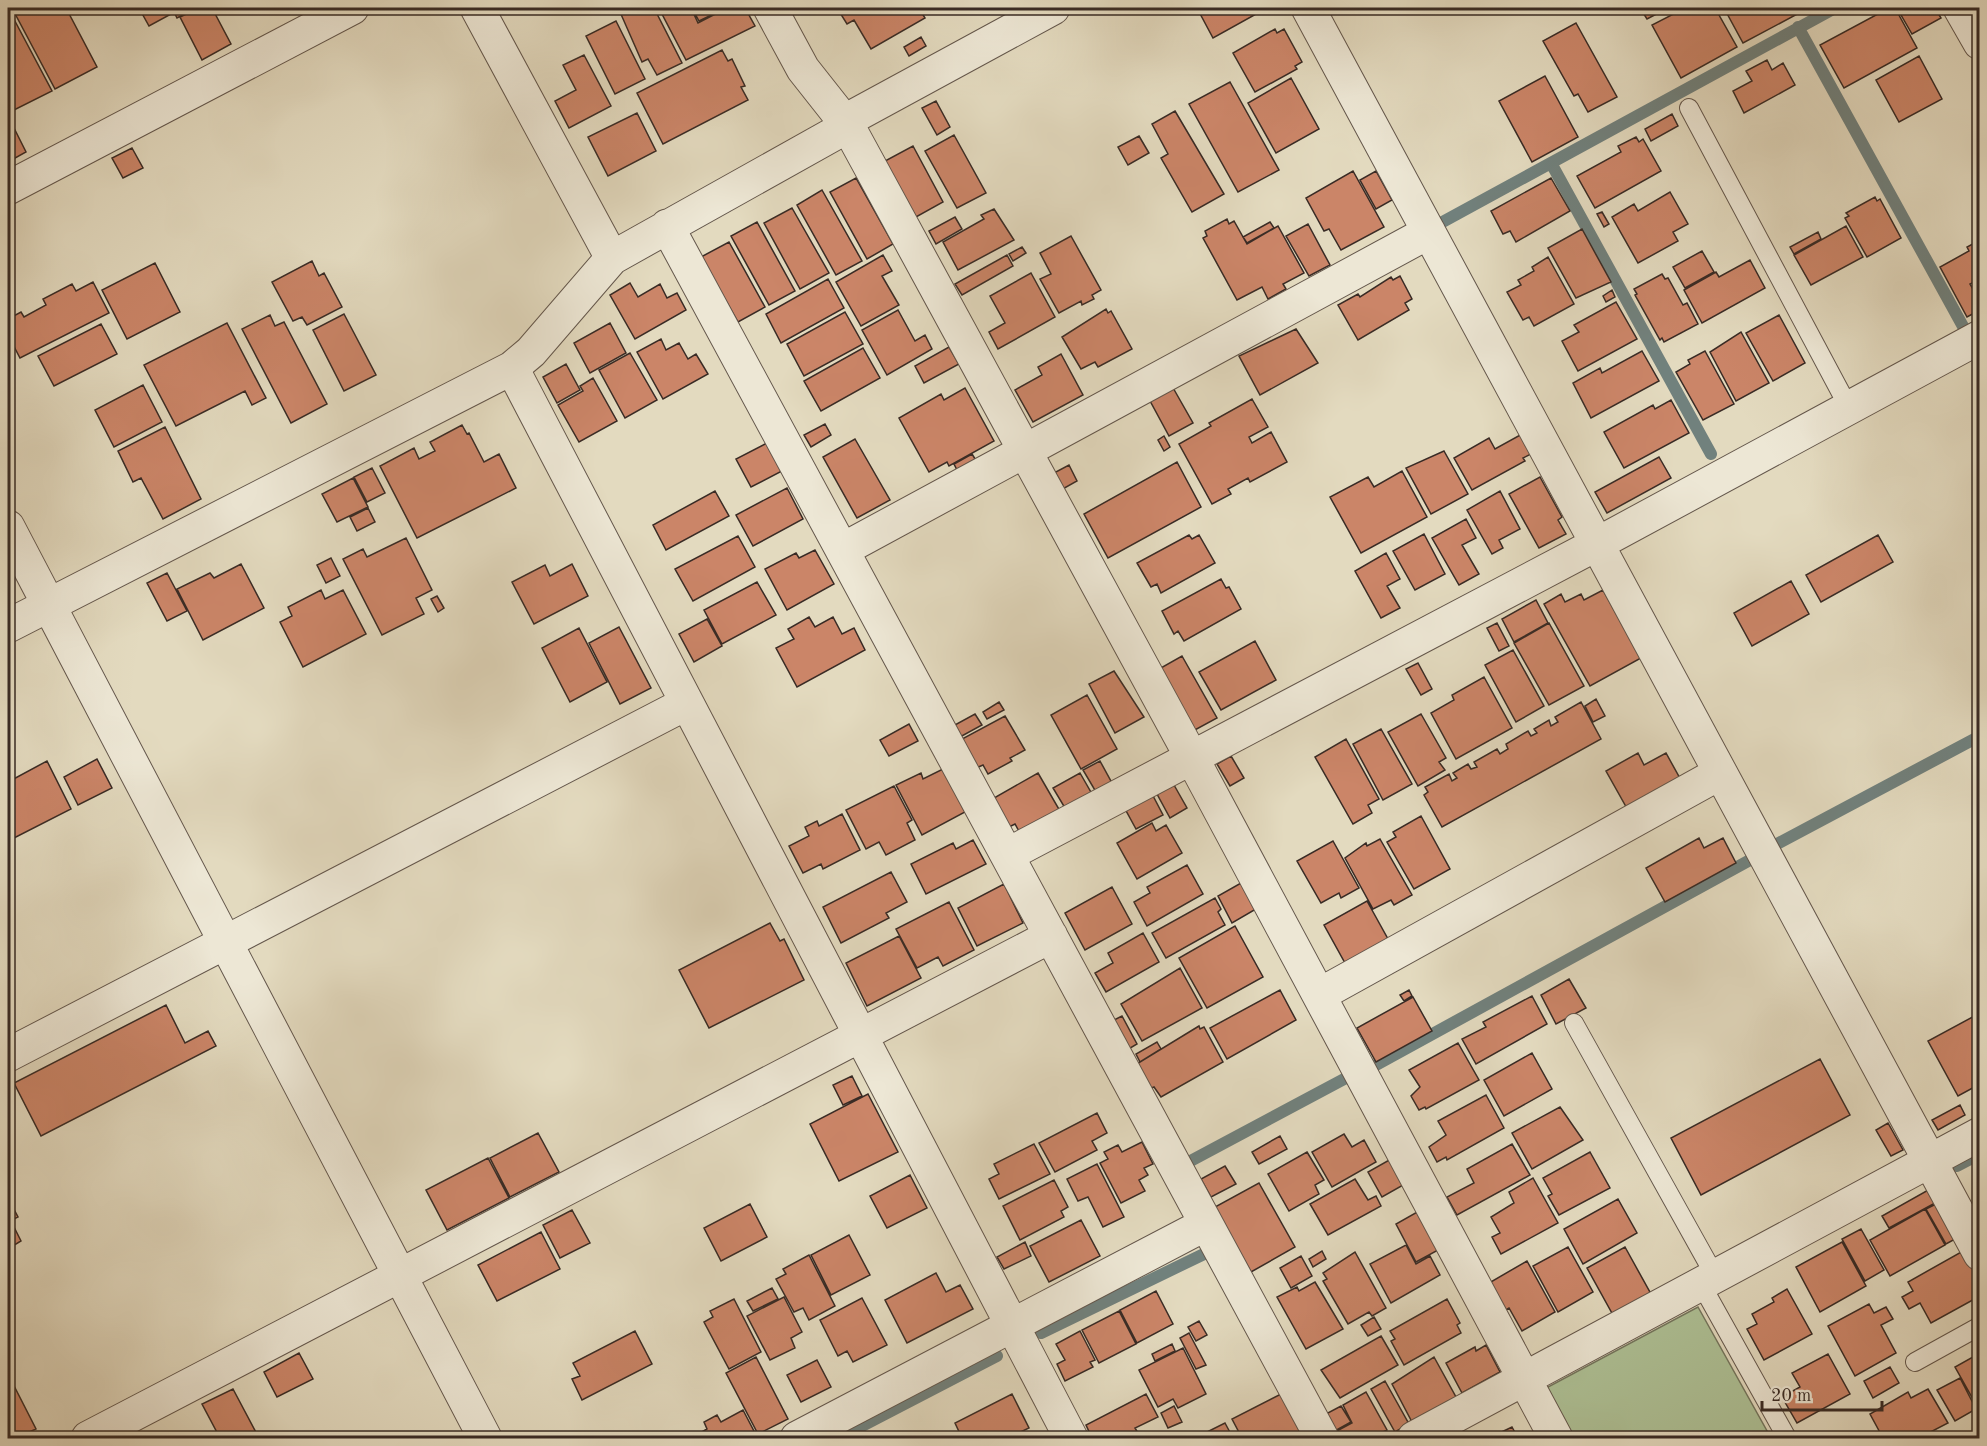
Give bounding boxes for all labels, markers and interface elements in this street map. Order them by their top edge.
scale bar [1762,1374,1882,1412]
text: 20 m [1771,1387,1811,1405]

